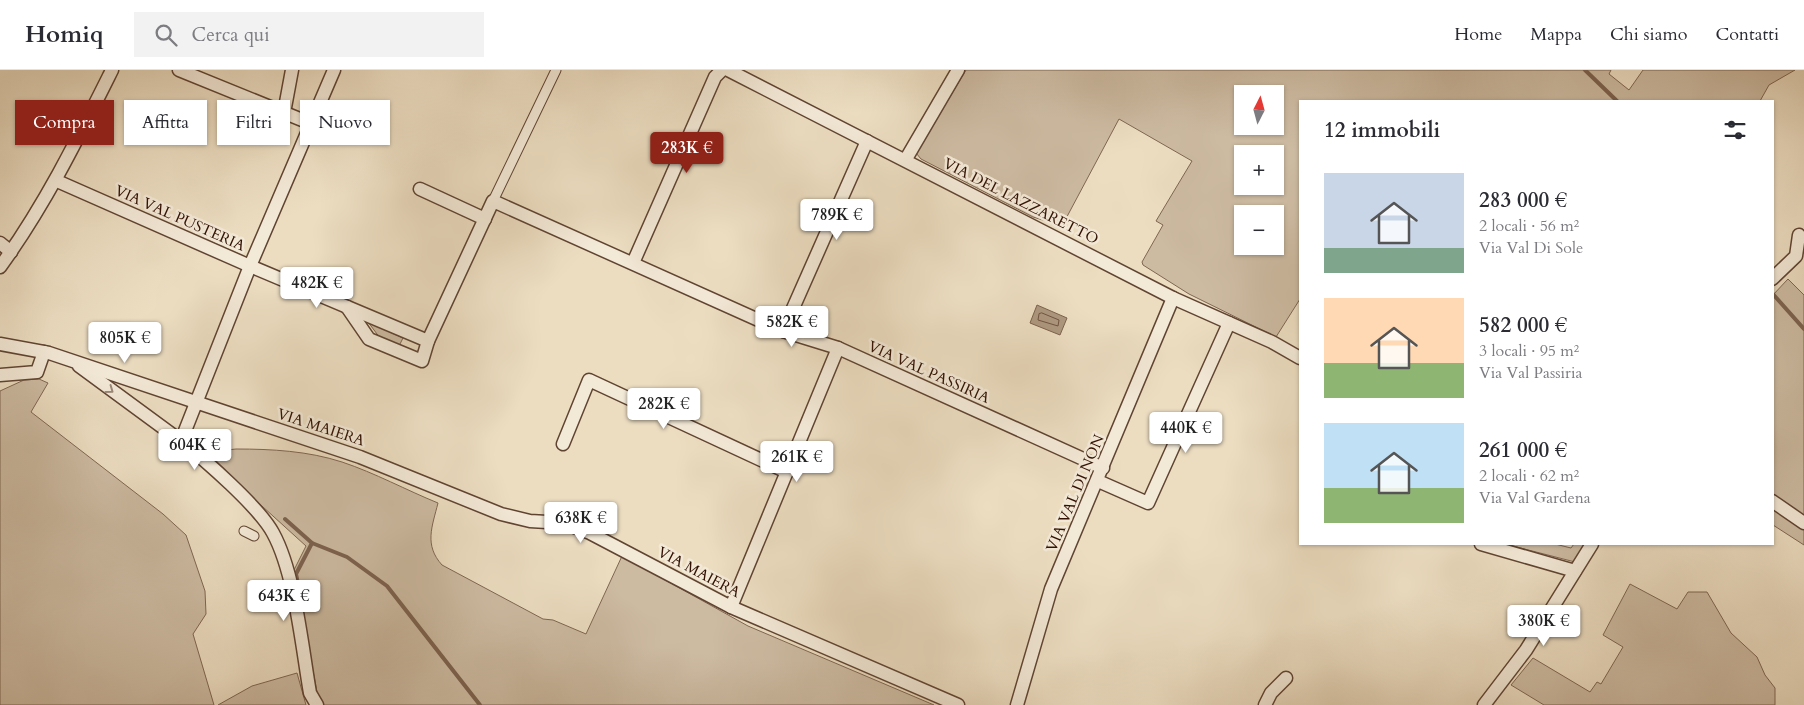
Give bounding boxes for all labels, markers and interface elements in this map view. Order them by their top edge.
search box [134,12,484,57]
text: Homiq [25,18,104,51]
icon: search [152,21,180,49]
text: Cerca qui [192,22,270,48]
text: Home [1454,22,1502,47]
text: Mappa [1530,22,1582,47]
text: Chi siamo [1610,22,1687,47]
text: Contatti [1715,22,1779,47]
north arrow [1234,85,1284,135]
map controls [1234,85,1284,255]
chip: Compra [15,100,114,145]
chip: Affitta [124,100,207,145]
chip: Filtri [217,100,290,145]
chip: Nuovo [300,100,390,145]
text: 12 immobili [1324,116,1440,145]
icon: filters [1721,116,1749,144]
pin: 283K € [646,132,728,174]
text: 283K € [661,137,713,159]
button: + [1234,145,1284,195]
street label: VIA DEL LAZZARETTO [940,153,1102,249]
street label: VIA VAL PUSTERIA [112,180,249,256]
text: 283 000 € [1479,186,1567,215]
icon: home [1364,193,1424,253]
pin: 789K € [796,198,878,241]
text: 789K € [811,204,863,226]
button: − [1234,205,1284,255]
text: 2 locali · 56 m² [1479,215,1579,237]
text: Via Val Di Sole [1479,237,1583,259]
pin: 482K € [276,266,358,309]
text: 482K € [291,272,343,294]
pin: 582K € [751,306,833,348]
text: 582K € [766,311,818,333]
text: 582 000 € [1479,311,1567,340]
icon: home [1364,318,1424,378]
pin: 805K € [84,322,166,364]
text: 805K € [99,327,151,349]
street label: VIA VAL PASSIRIA [865,336,993,408]
text: 3 locali · 95 m² [1479,340,1579,362]
text: Via Val Passiria [1479,362,1582,384]
one-way arrow [104,384,113,392]
pin: 282K € [623,388,705,430]
text: 282K € [638,393,690,415]
street label: VIA MAIERA [275,403,368,451]
pin: 440K € [1145,412,1227,454]
text: 440K € [1160,417,1212,439]
pin: 604K € [154,428,236,471]
street label: VIA VAL DI NON [1041,431,1109,555]
text: 604K € [169,434,221,456]
text: 261 000 € [1479,436,1567,465]
pin: 261K € [756,440,838,483]
icon: home [1364,443,1424,503]
text: 261K € [771,446,823,468]
text: 2 locali · 62 m² [1479,465,1579,487]
text: Via Val Gardena [1479,487,1591,509]
pin: 638K € [540,502,622,544]
text: 638K € [555,507,607,529]
street label: VIA MAIERA [654,542,744,602]
pin: 643K € [243,580,325,622]
text: 643K € [258,585,310,607]
pin: 380K € [1503,604,1585,647]
text: 380K € [1518,610,1570,632]

